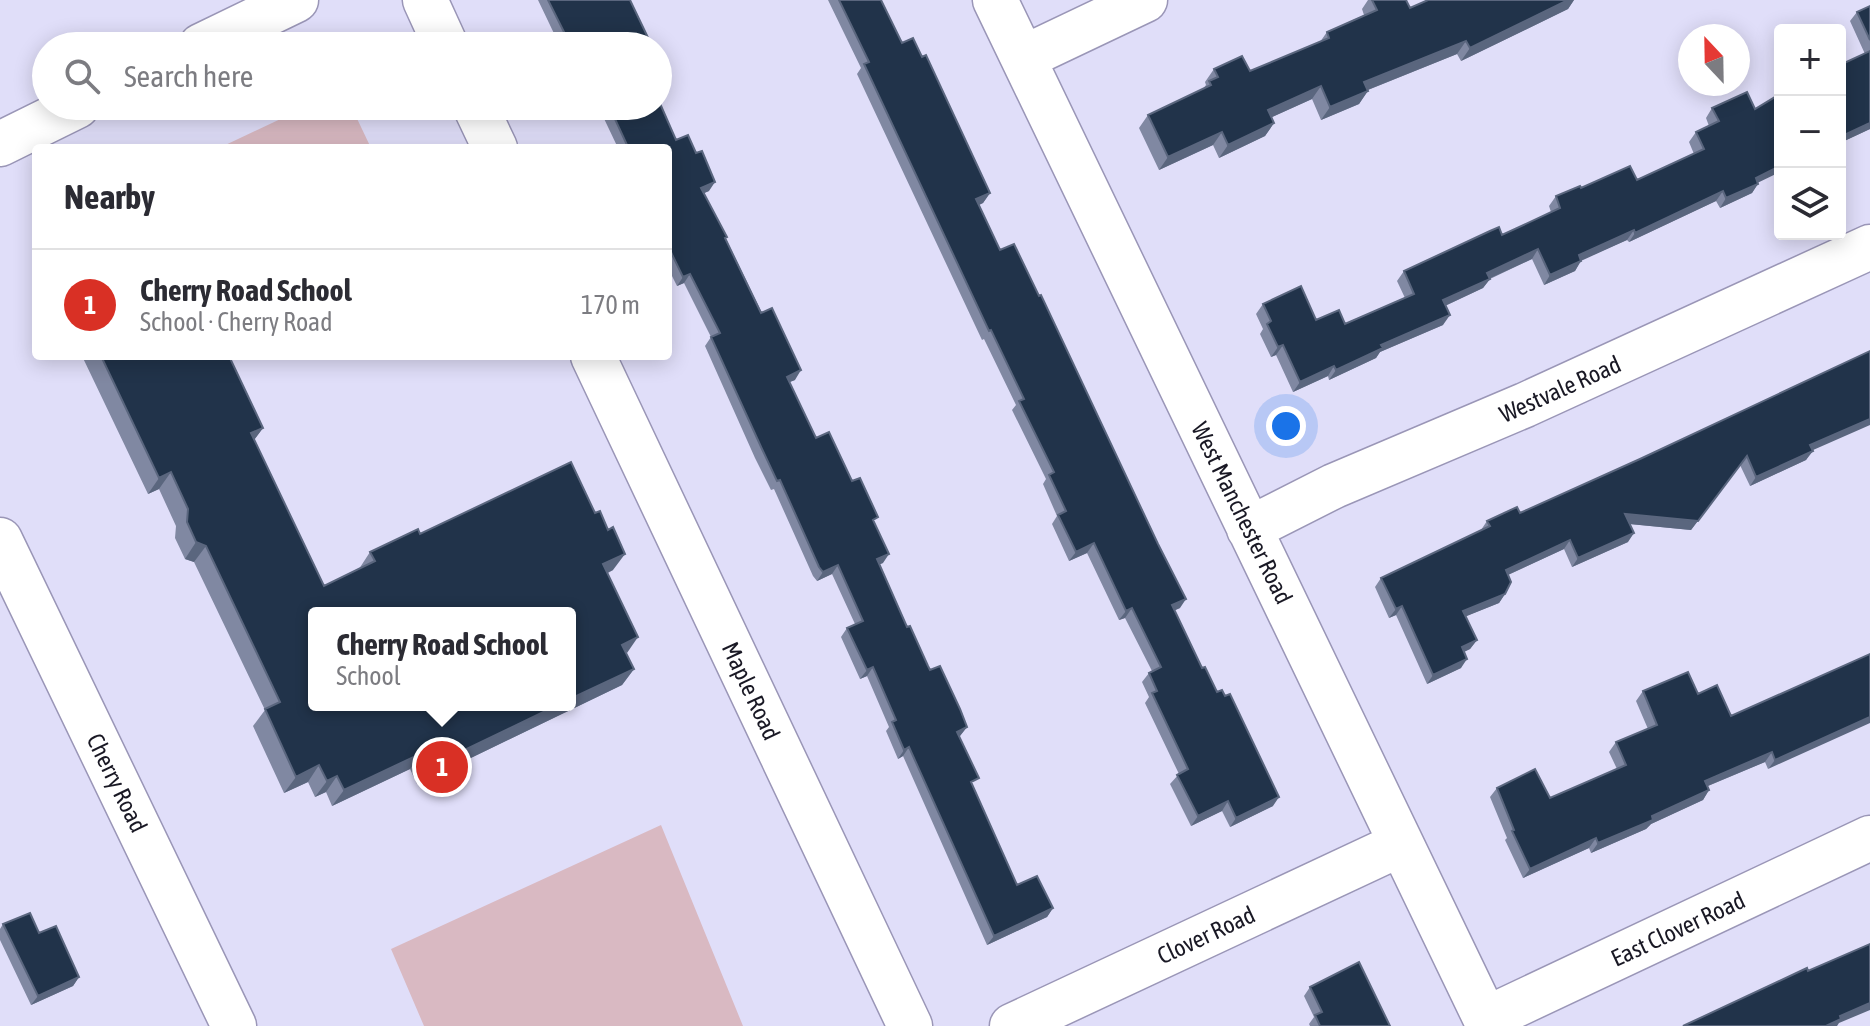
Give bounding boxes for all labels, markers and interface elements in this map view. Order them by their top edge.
north arrow [1678,24,1750,96]
map controls [1774,24,1846,240]
button: + [1774,24,1846,96]
search box [32,32,672,120]
icon: search [60,54,104,98]
text: Search here [124,59,253,93]
button: − [1774,96,1846,168]
button: layers [1774,168,1846,240]
text: Nearby [64,177,155,216]
text: Cherry Road School [140,273,352,307]
text: 1 [84,290,96,320]
text: 170 m [581,290,640,320]
text: School · Cherry Road [140,307,333,337]
street label: Westvale Road [1495,350,1625,428]
your location [1266,406,1306,446]
street label: West Manchester Road [1186,418,1298,608]
popup [308,607,576,711]
text: Cherry Road School [336,627,548,661]
street label: Maple Road [717,638,785,744]
text: School [336,661,401,691]
street label: Cherry Road [82,729,152,837]
pin: 1 [416,737,468,797]
street label: East Clover Road [1607,886,1749,972]
street label: Clover Road [1153,901,1259,969]

